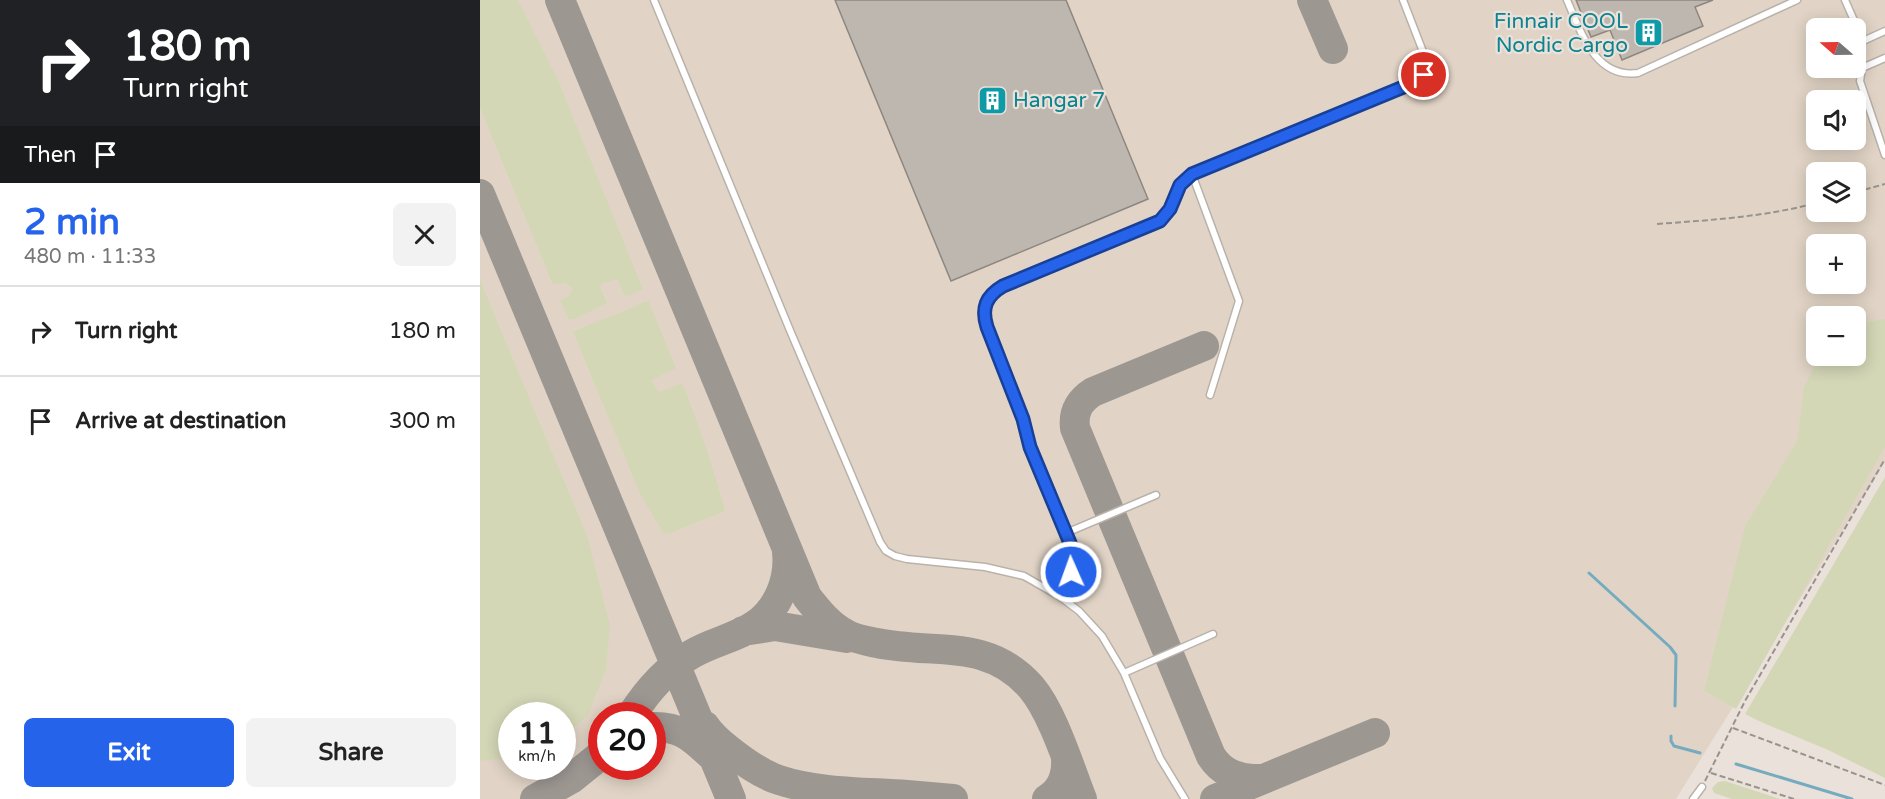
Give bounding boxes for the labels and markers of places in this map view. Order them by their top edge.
place label: Finnair COOL Nordic Cargo [1494,9,1628,58]
building icon: Finnair COOL Nordic Cargo [1633,17,1665,49]
pin [1398,49,1449,100]
building icon: Hangar 7 [976,84,1008,116]
place label: Hangar 7 [1013,88,1105,113]

